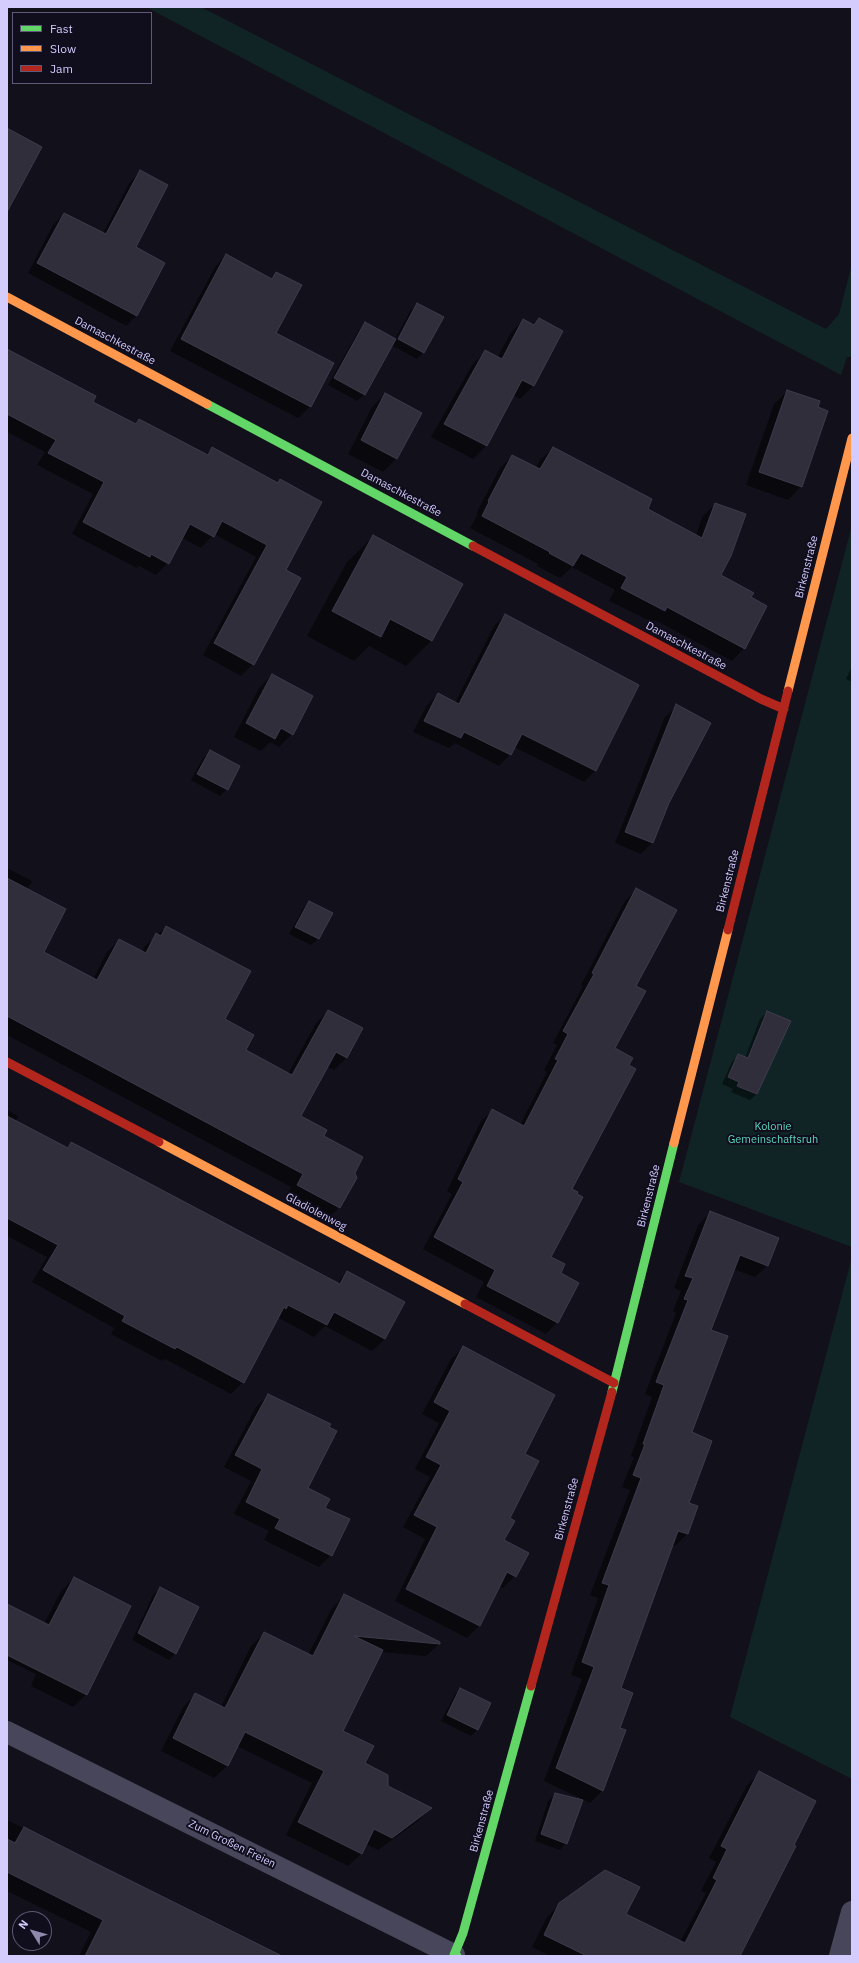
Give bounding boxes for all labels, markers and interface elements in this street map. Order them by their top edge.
legend [12,12,152,84]
text: Fast [50,21,73,36]
text: Slow [50,41,76,56]
text: Jam [50,61,73,76]
street label: Damaschkestraße [72,314,158,368]
street label: Damaschkestraße [358,466,444,520]
street label: Birkenstraße [793,534,821,600]
street label: Damaschkestraße [643,619,729,673]
street label: Birkenstraße [714,848,742,914]
park label: Kolonie Gemeinschaftsruh [728,1120,818,1146]
street label: Birkenstraße [635,1163,663,1229]
street label: Gladiolenweg [283,1190,349,1234]
street label: Birkenstraße [552,1476,582,1542]
street label: Birkenstraße [467,1788,497,1854]
street label: Zum Großen Freien [186,1817,278,1871]
north arrow [12,1911,52,1951]
text: N [15,1917,31,1932]

